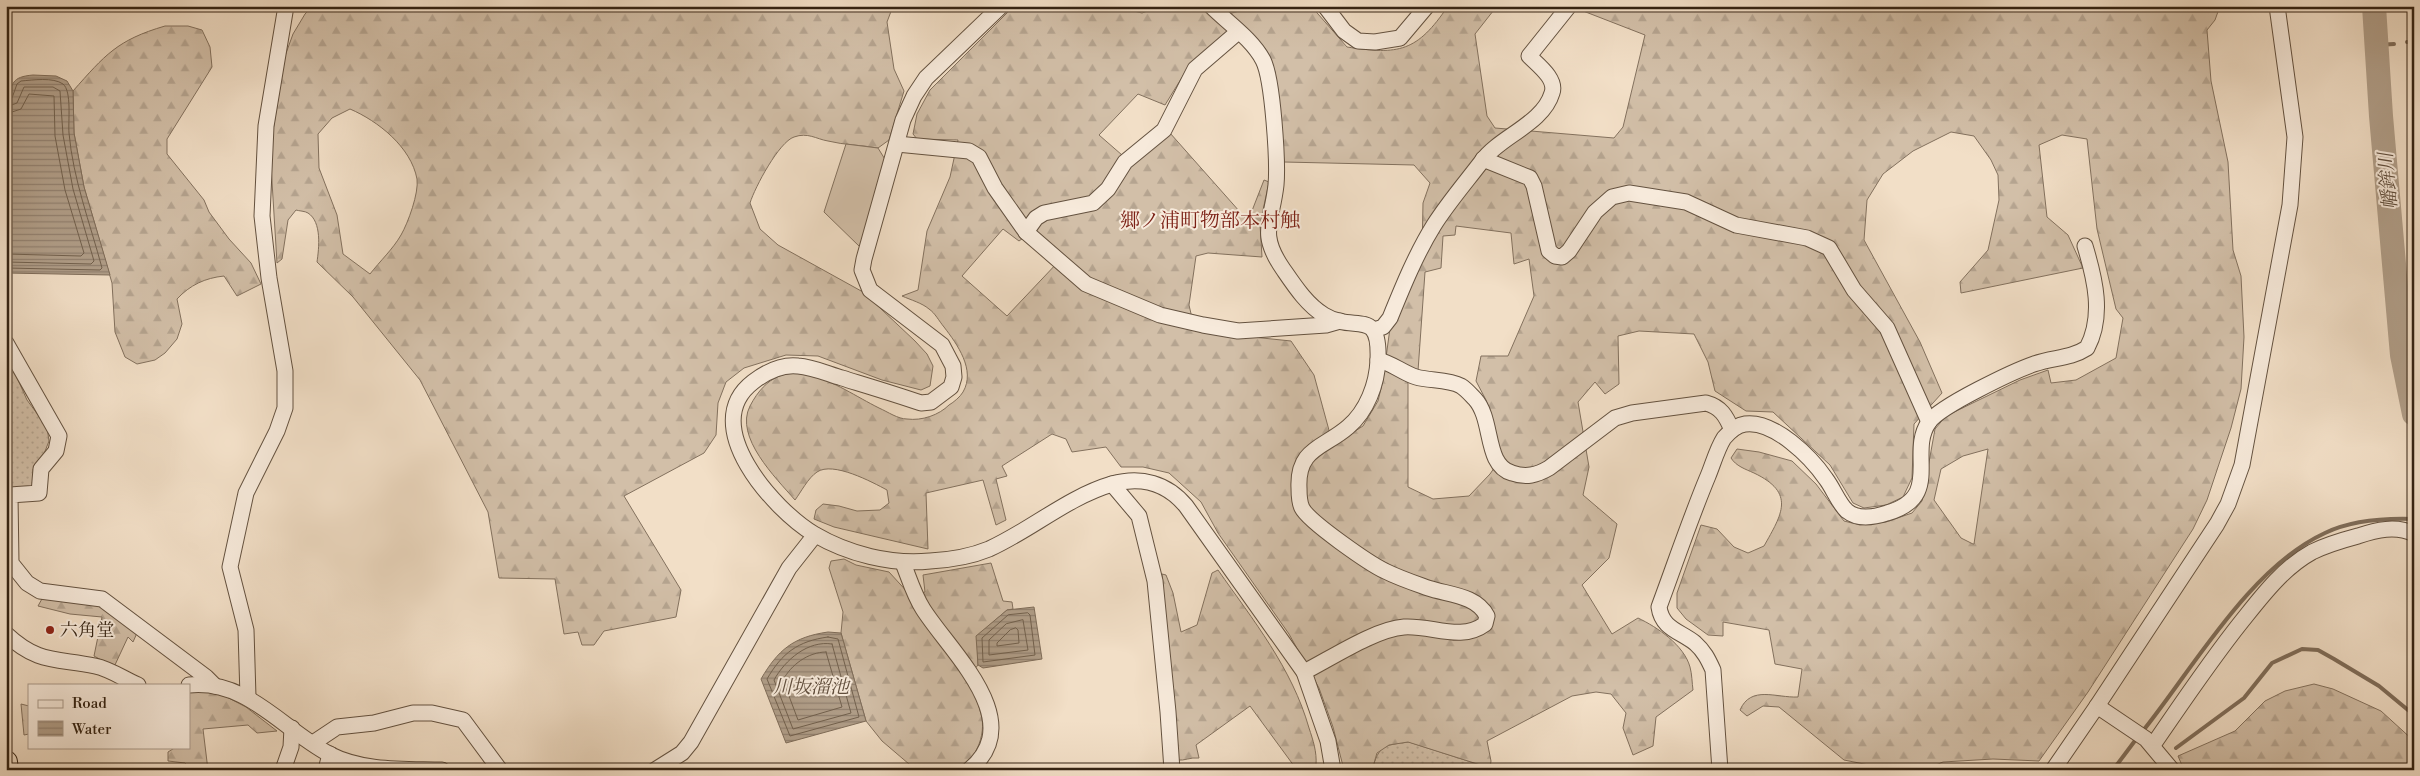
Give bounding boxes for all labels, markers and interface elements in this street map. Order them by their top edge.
water label: 幡鉾川 [2373,150,2402,210]
district label: 郷ノ浦町物部本村触 [1120,209,1300,234]
place label: 六角堂 [60,619,114,642]
marker: 六角堂 [44,624,56,636]
water label: 川坂溜池 [773,675,851,699]
legend [28,684,190,748]
text: Road [72,694,107,713]
text: Water [71,720,112,739]

